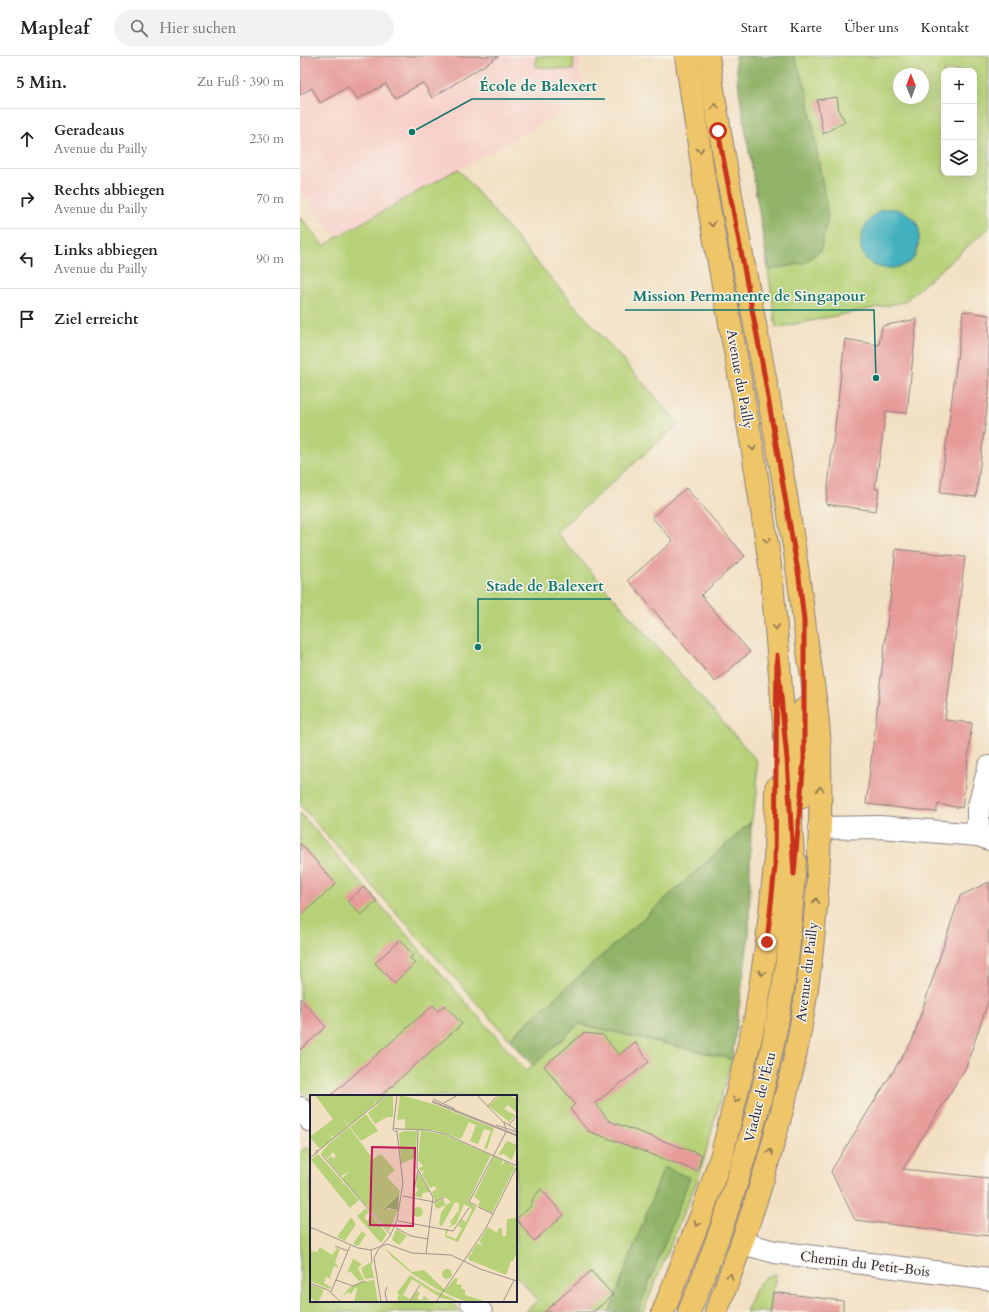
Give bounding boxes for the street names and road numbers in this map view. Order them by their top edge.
street label: Avenue du Pailly [722,328,758,431]
street label: Avenue du Pailly [791,920,823,1023]
street label: Viaduc de l'Écu [740,1049,780,1144]
street label: Chemin du Petit-Bois [799,1247,931,1281]

